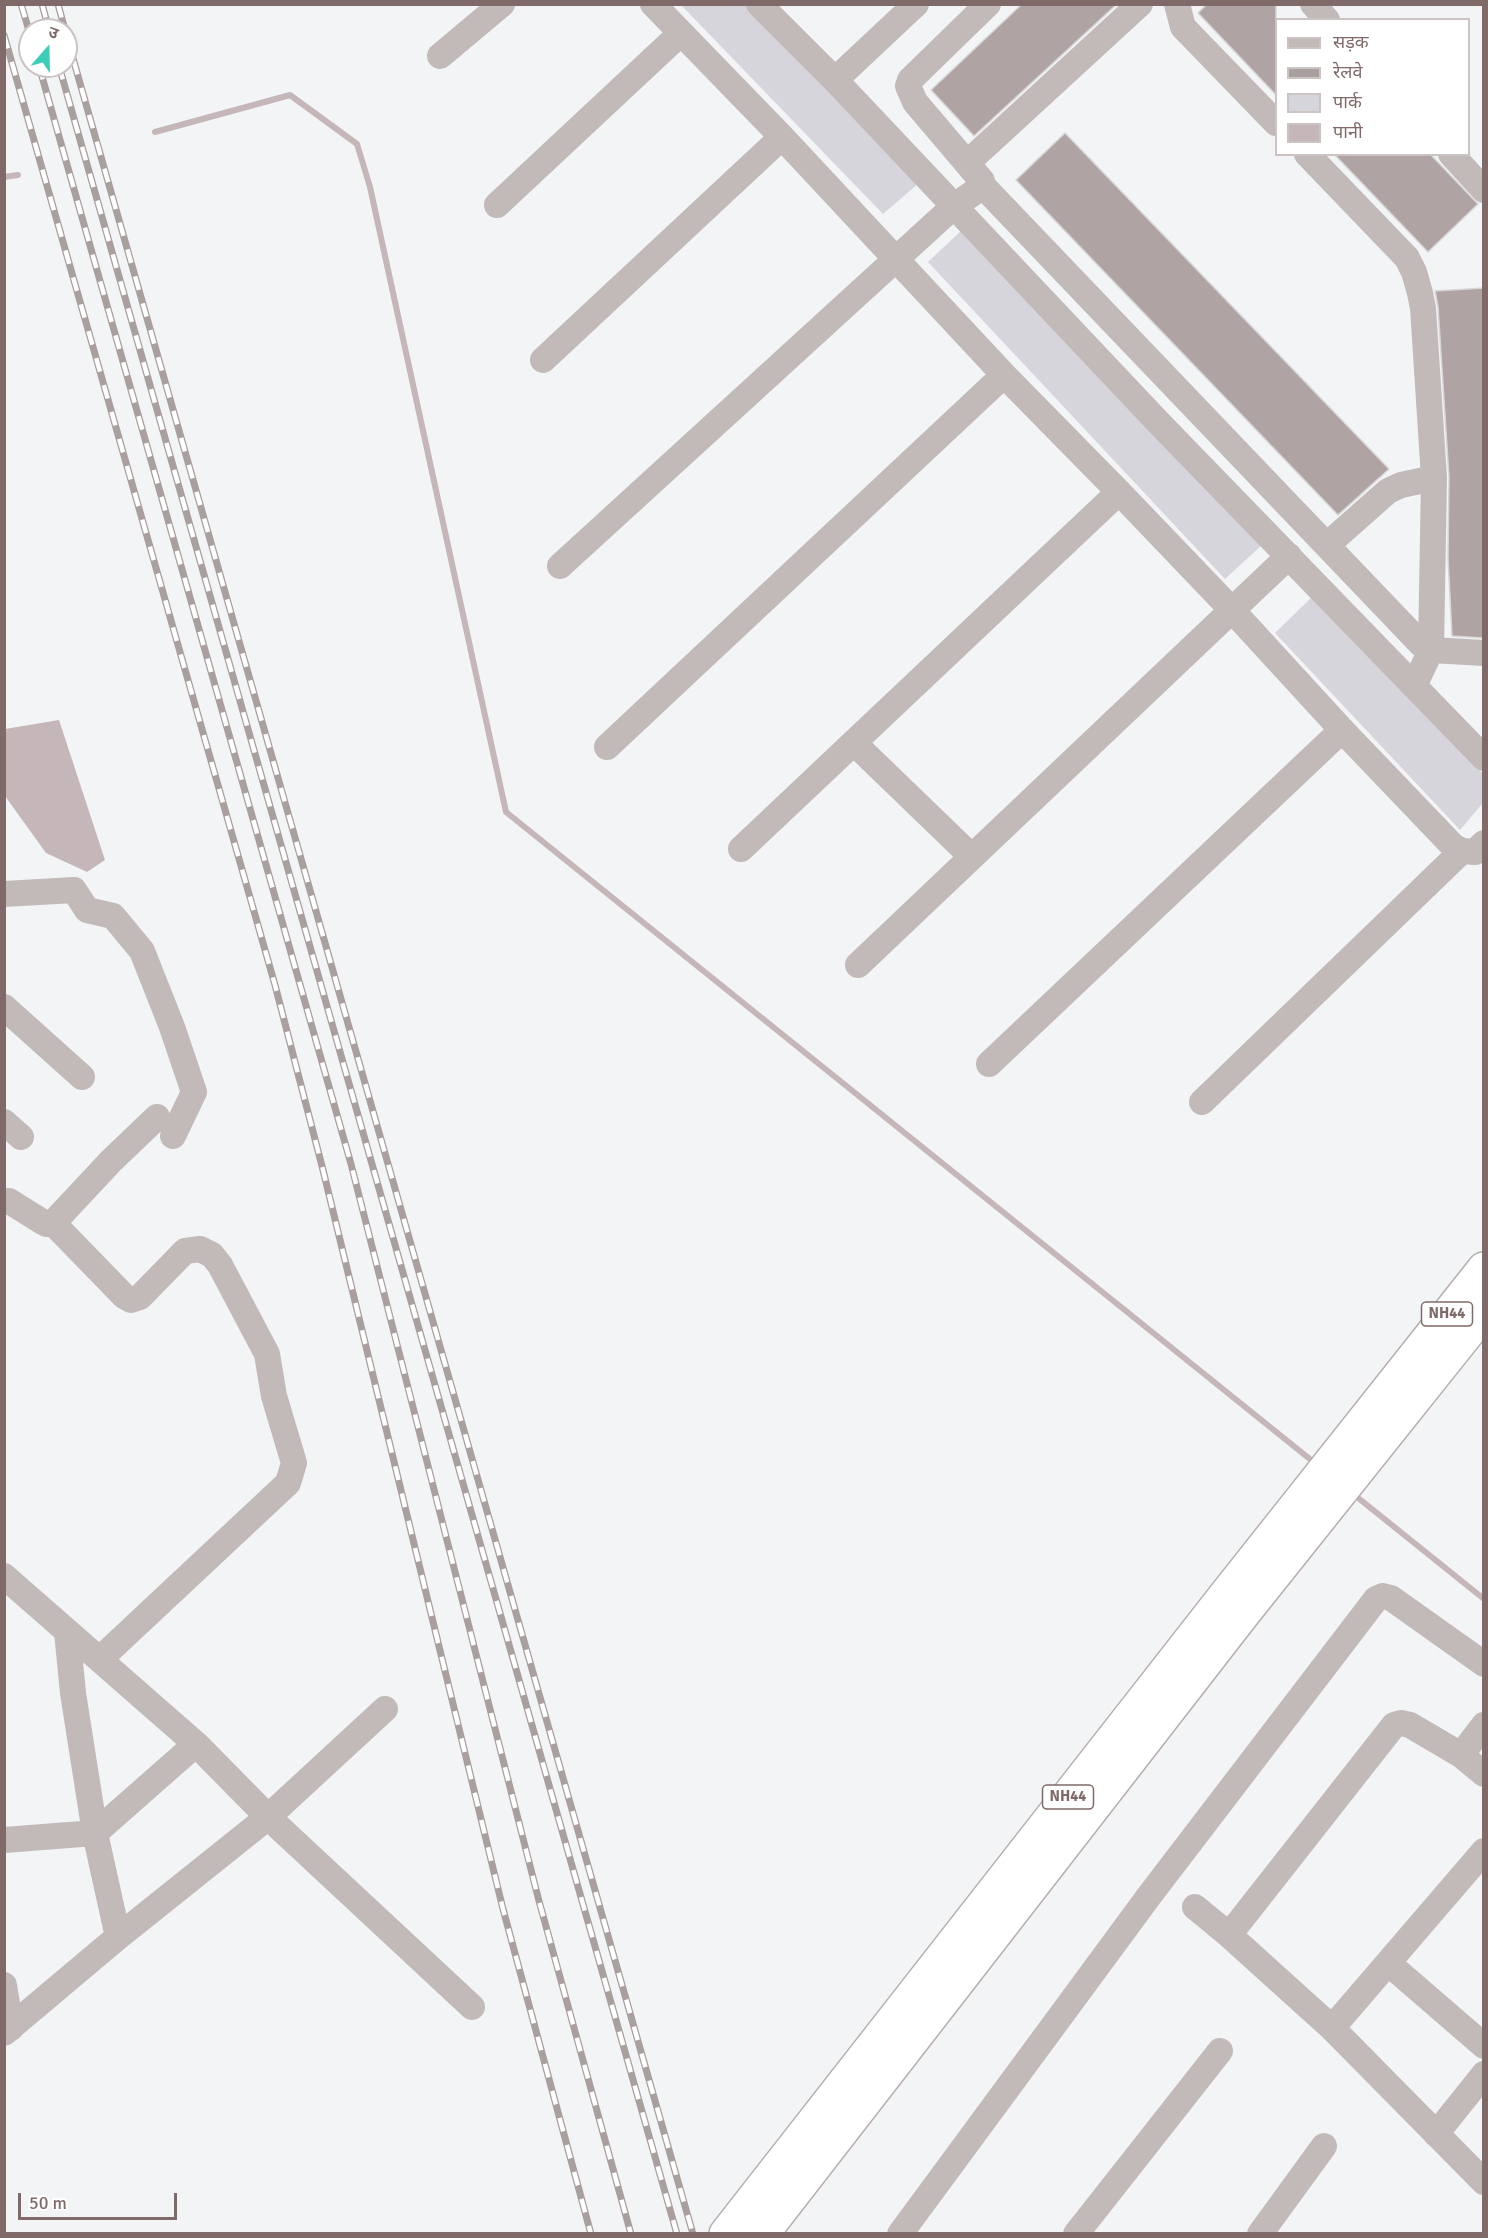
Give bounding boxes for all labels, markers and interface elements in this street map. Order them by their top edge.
north arrow [18,18,78,78]
legend [1275,18,1470,156]
text: उ [46,22,61,44]
text: सड़क [1333,31,1369,53]
text: रेलवे [1333,61,1363,83]
text: पार्क [1333,91,1362,113]
text: पानी [1333,121,1363,143]
road number: NH44 [1422,1302,1472,1326]
road number: NH44 [1042,1785,1094,1809]
scale bar [21,2181,180,2219]
text: 50 m [29,2192,67,2214]

